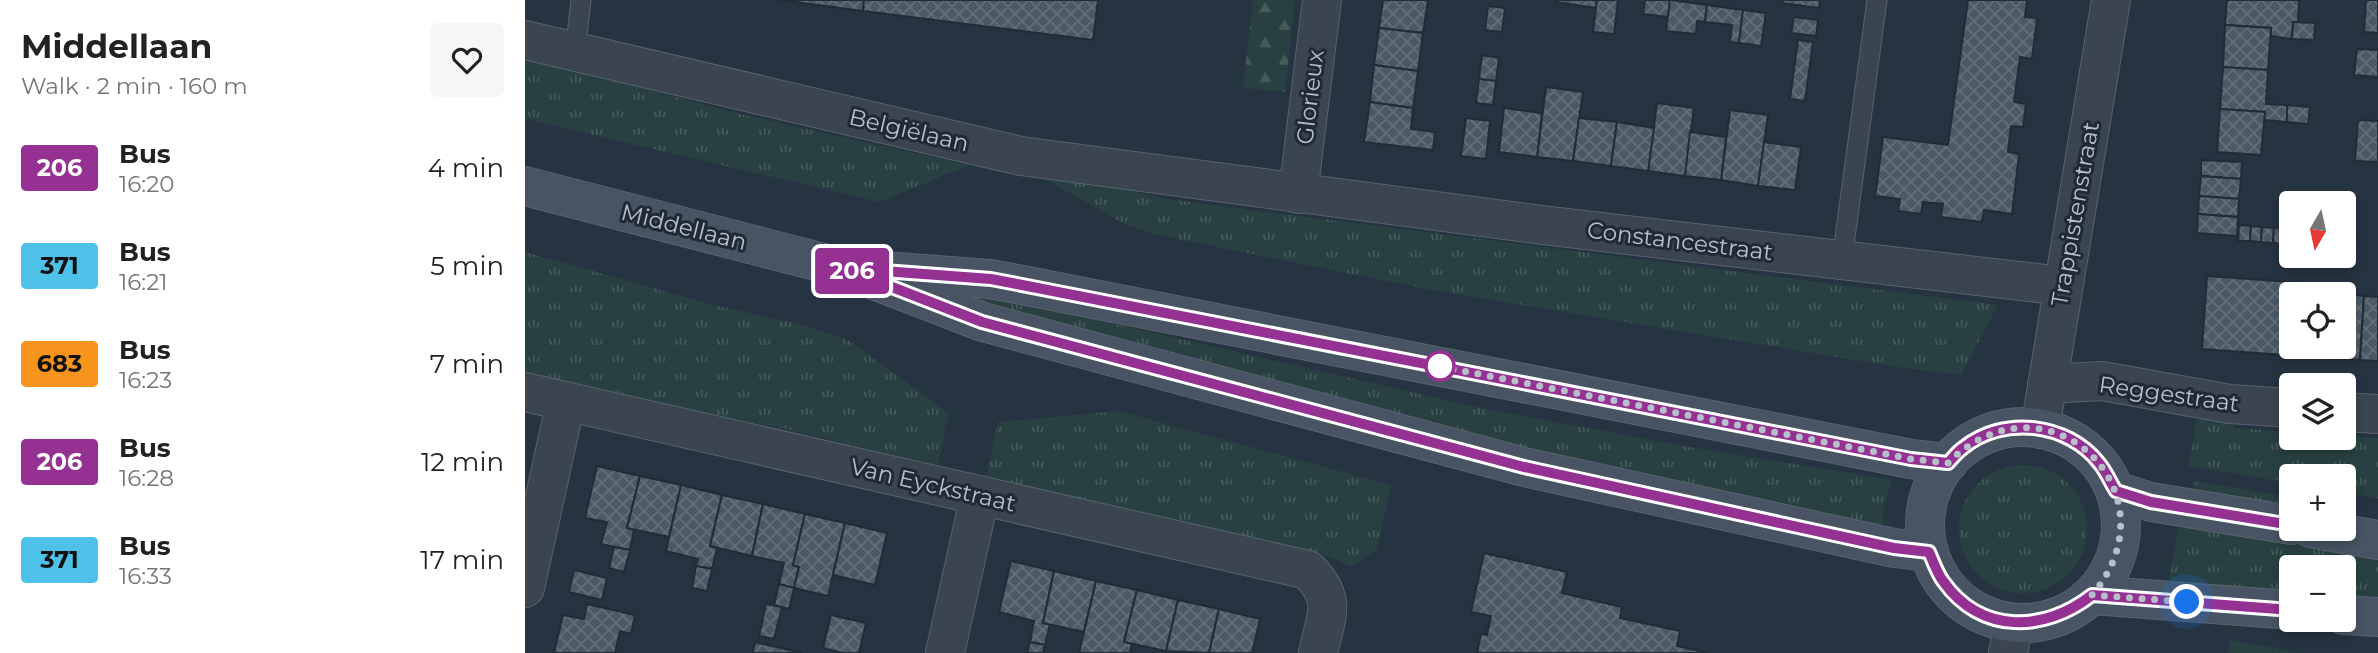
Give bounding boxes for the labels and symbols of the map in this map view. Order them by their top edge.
street label: Glorieux [1290,48,1330,146]
street label: Belgiëlaan [846,103,972,157]
street label: Trappistenstraat [2045,119,2105,309]
north arrow [2279,191,2355,268]
street label: Middellaan [618,198,750,256]
street label: Constancestraat [1586,216,1774,266]
line badge: 206 [812,248,892,294]
unlabelled marker [1425,351,1455,381]
street label: Reggestraat [2097,370,2241,418]
street label: Van Eyckstraat [848,452,1018,518]
your location [2169,584,2204,619]

